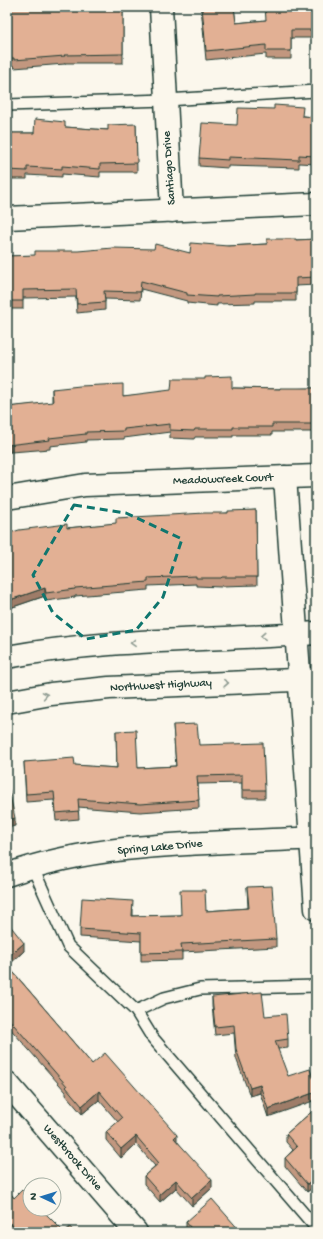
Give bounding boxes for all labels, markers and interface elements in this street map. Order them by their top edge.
street label: Santiago Drive [160,130,180,205]
street label: Meadowcreek Court [173,471,274,489]
one-way arrow [260,632,266,641]
one-way arrow [130,638,136,647]
street label: Northwest Highway [110,676,212,696]
one-way arrow [223,678,229,687]
one-way arrow [42,691,48,700]
street label: Spring Lake Drive [117,837,204,859]
street label: Westbrook Drive [39,1122,105,1195]
north arrow [22,1177,62,1217]
text: N [28,1192,40,1200]

